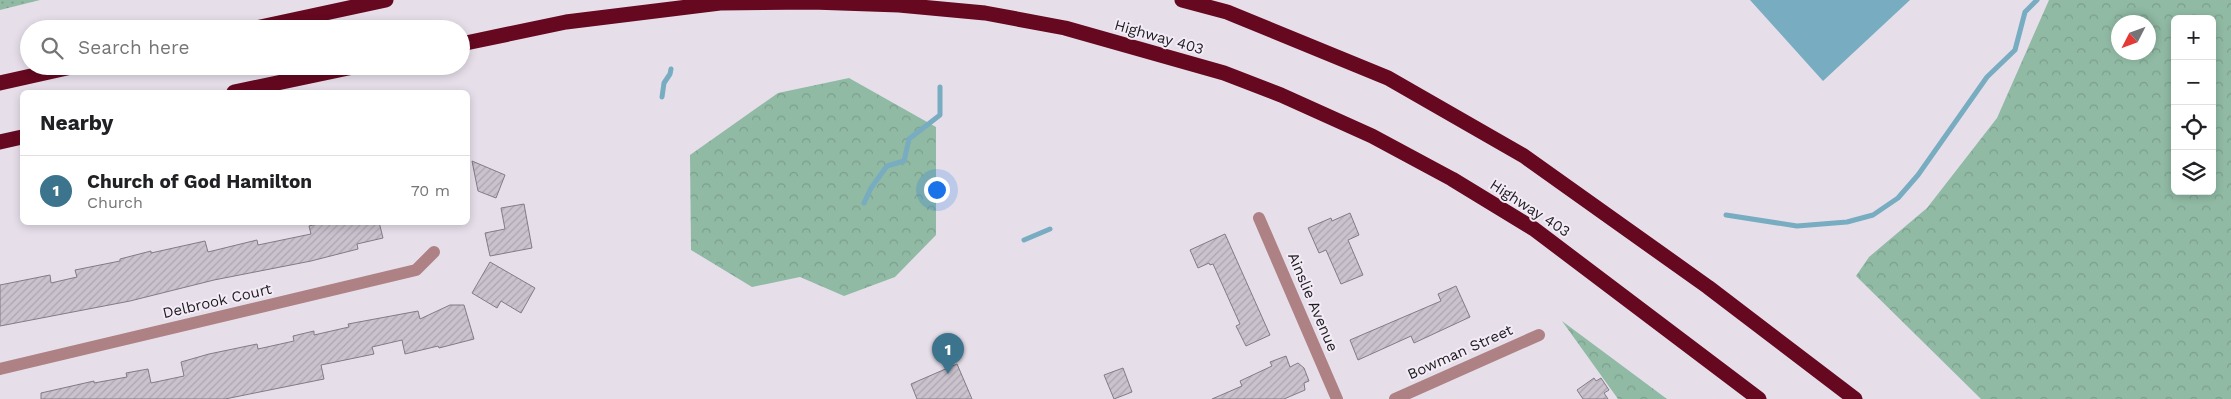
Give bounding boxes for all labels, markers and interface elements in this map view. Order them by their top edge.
north arrow [2111,15,2156,60]
map controls [2171,15,2216,195]
button: + [2171,15,2216,60]
street label: Highway 403 [1112,16,1206,58]
search box [20,20,470,75]
icon: search [38,34,66,62]
text: Search here [78,36,189,59]
button: − [2171,60,2216,105]
button: locate [2171,105,2216,150]
text: Nearby [40,110,113,135]
button: layers [2171,150,2216,195]
text: Church of God Hamilton [87,170,312,193]
street label: Highway 403 [1487,175,1573,241]
your location [924,177,950,203]
text: 1 [53,181,59,200]
text: 70 m [411,181,450,200]
text: Church [87,193,143,212]
street label: Ainslie Avenue [1284,250,1342,354]
street label: Delbrook Court [161,280,274,322]
street label: Bowman Street [1405,320,1516,383]
pin: 1 [932,333,964,374]

